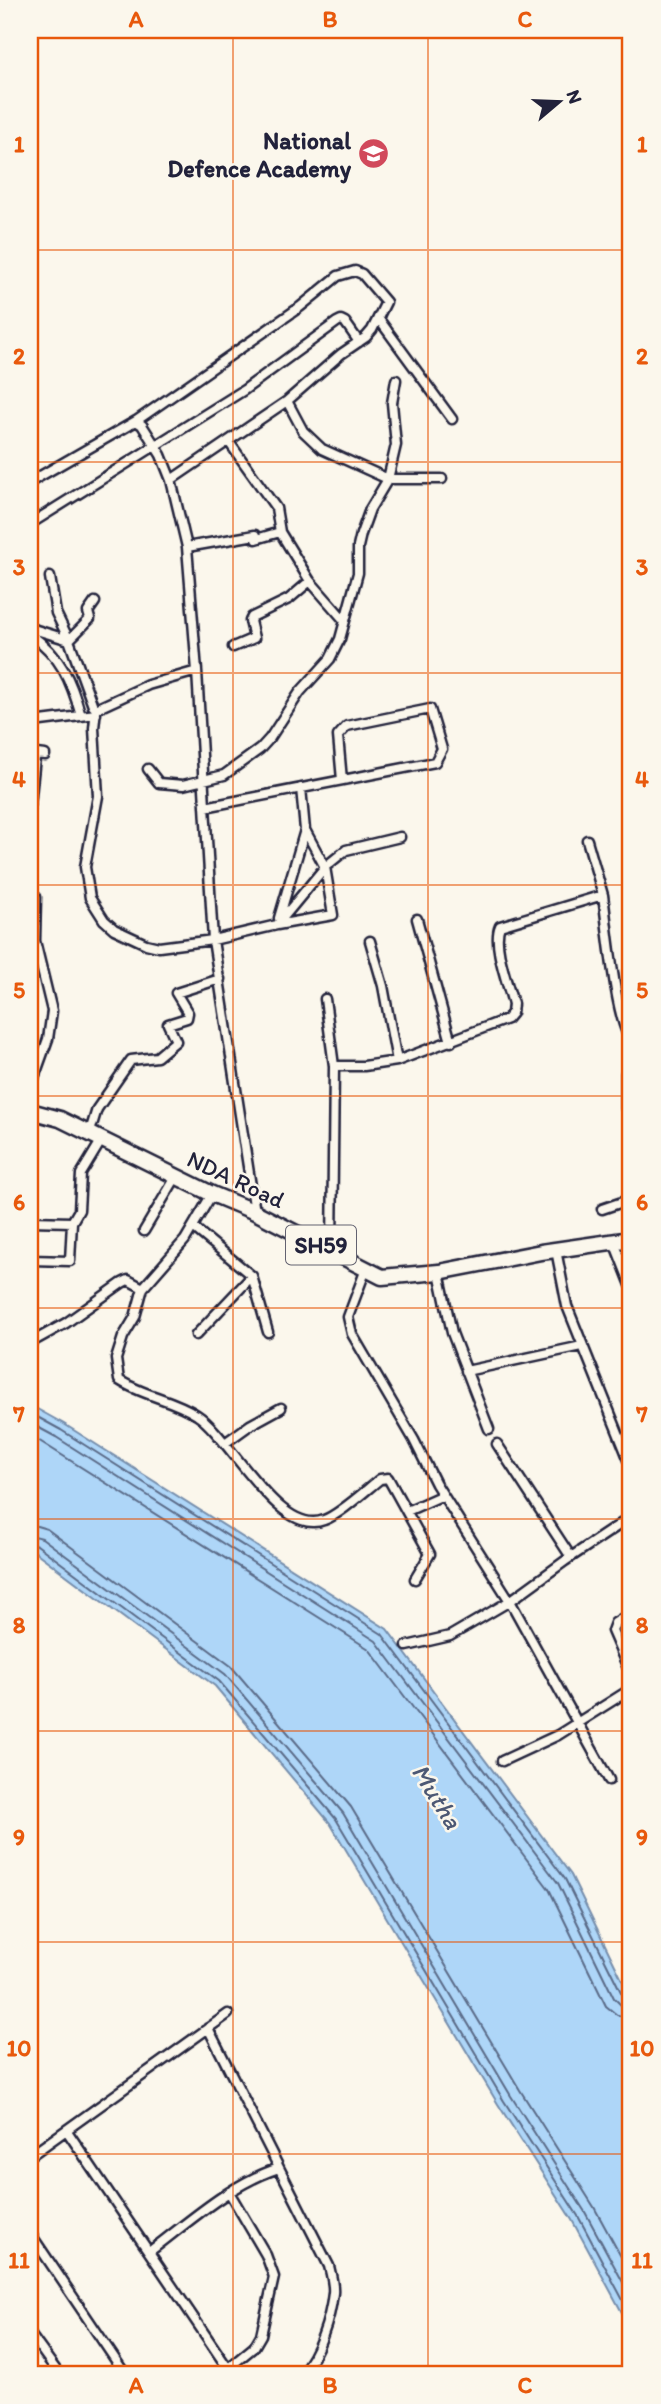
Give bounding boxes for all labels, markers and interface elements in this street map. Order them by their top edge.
text: A [128,5,144,33]
text: B [323,5,338,33]
text: C [518,5,533,33]
north arrow [524,66,594,136]
text: N [562,87,588,106]
place label: National Defence Academy [167,126,352,184]
text: 1 [14,130,25,158]
text: 1 [637,130,648,158]
school or university icon: National Defence Academy [357,137,391,171]
text: 2 [13,342,26,370]
text: 2 [636,342,649,370]
text: 3 [13,553,26,581]
text: 3 [636,553,649,581]
text: 4 [12,765,26,793]
text: 4 [635,765,649,793]
text: 5 [13,976,25,1004]
text: 5 [636,976,648,1004]
street label: NDA Road [183,1144,289,1214]
text: 6 [13,1188,25,1216]
text: 6 [636,1188,648,1216]
road number: SH59 [286,1226,356,1264]
text: 7 [12,1400,25,1428]
text: 7 [635,1400,648,1428]
text: 8 [13,1611,26,1639]
text: 8 [636,1611,649,1639]
water label: Mutha [405,1758,470,1835]
text: 9 [13,1823,25,1851]
text: 9 [636,1823,648,1851]
text: 10 [7,2034,31,2062]
text: 10 [630,2034,654,2062]
text: 11 [8,2246,30,2274]
text: 11 [631,2246,653,2274]
text: A [128,2371,144,2399]
text: B [323,2371,338,2399]
text: C [518,2371,533,2399]

